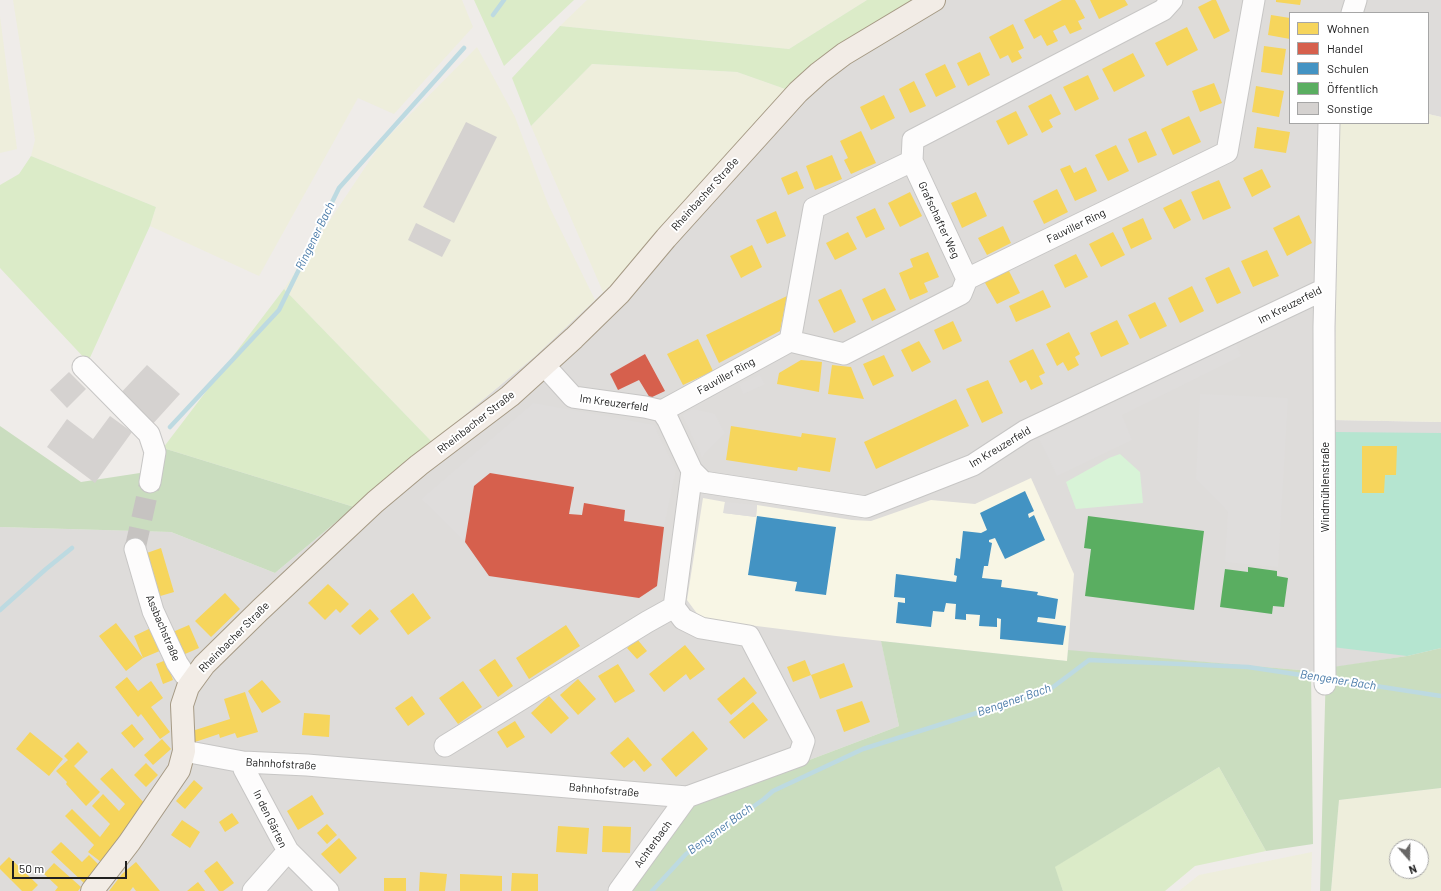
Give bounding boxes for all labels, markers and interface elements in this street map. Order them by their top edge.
legend [1289,12,1429,124]
text: Wohnen [1327,21,1369,35]
text: Handel [1327,41,1363,55]
text: Schulen [1327,61,1369,75]
text: Öffentlich [1327,81,1378,95]
text: Sonstige [1327,101,1373,115]
street label: Rheinbacher Straße [668,154,742,234]
street label: Grafschafter Weg [915,179,963,261]
water label: Ringener Bach [292,200,338,272]
street label: Fauviller Ring [1044,206,1108,246]
street label: Im Kreuzerfeld [1256,283,1324,327]
street label: Fauviller Ring [695,355,757,397]
street label: Rheinbacher Straße [435,388,517,456]
street label: Im Kreuzerfeld [579,392,649,414]
street label: Im Kreuzerfeld [967,423,1033,471]
street label: Windmühlenstraße [1318,442,1332,532]
street label: Assbachstraße [143,593,183,663]
street label: Rheinbacher Straße [196,599,272,675]
water label: Bengener Bach [1299,667,1377,693]
water label: Bengener Bach [975,681,1053,719]
street label: Bahnhofstraße [245,756,317,772]
street label: Bahnhofstraße [568,780,640,800]
street label: In den Gärten [250,788,290,850]
water label: Bengener Bach [685,801,755,857]
street label: Achterbach [631,818,675,870]
north arrow [1389,839,1429,879]
scale bar [14,853,129,879]
text: 50 m [19,861,44,875]
text: N [1407,862,1419,877]

